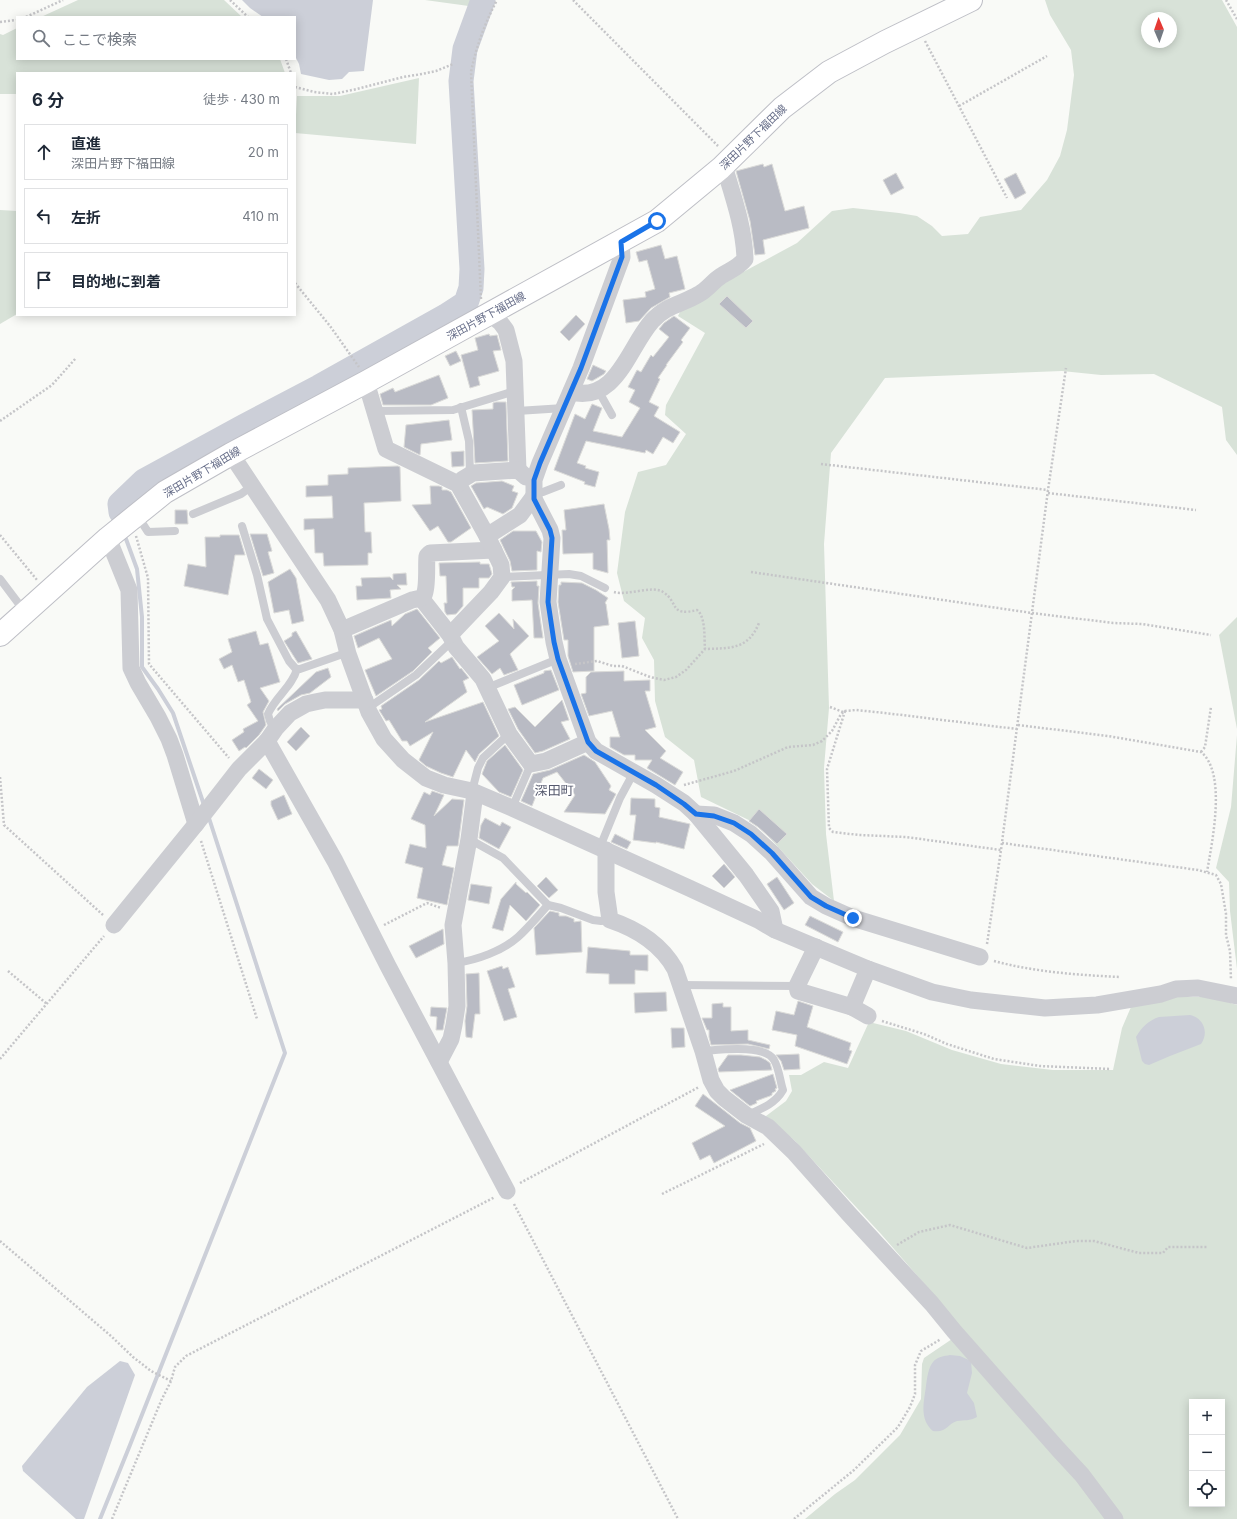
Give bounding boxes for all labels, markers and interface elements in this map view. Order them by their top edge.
north arrow [1141,12,1177,48]
search box [16,16,296,60]
icon: search [30,27,52,49]
text: ここで検索 [62,30,137,49]
text: 6 分 [32,90,64,110]
text: 徒歩 · 430 m [203,91,280,107]
street label: 深田片野下福田線 [716,101,790,173]
text: 直進 [71,134,101,153]
icon: ahead [33,141,55,163]
text: 20 m [248,144,279,160]
text: 深田片野下福田線 [71,155,175,171]
icon: left [33,205,55,227]
text: 左折 [71,208,101,227]
text: 410 m [242,208,279,224]
route start [648,212,666,230]
icon: arrive [33,269,55,291]
text: 目的地に到着 [71,272,161,291]
street label: 深田片野下福田線 [444,289,528,343]
street label: 深田片野下福田線 [161,443,243,501]
district label: 深田町 [534,782,574,798]
route end [844,909,862,927]
map controls [1189,1399,1225,1507]
button: + [1189,1399,1225,1435]
button: − [1189,1435,1225,1471]
button: locate [1189,1471,1225,1507]

